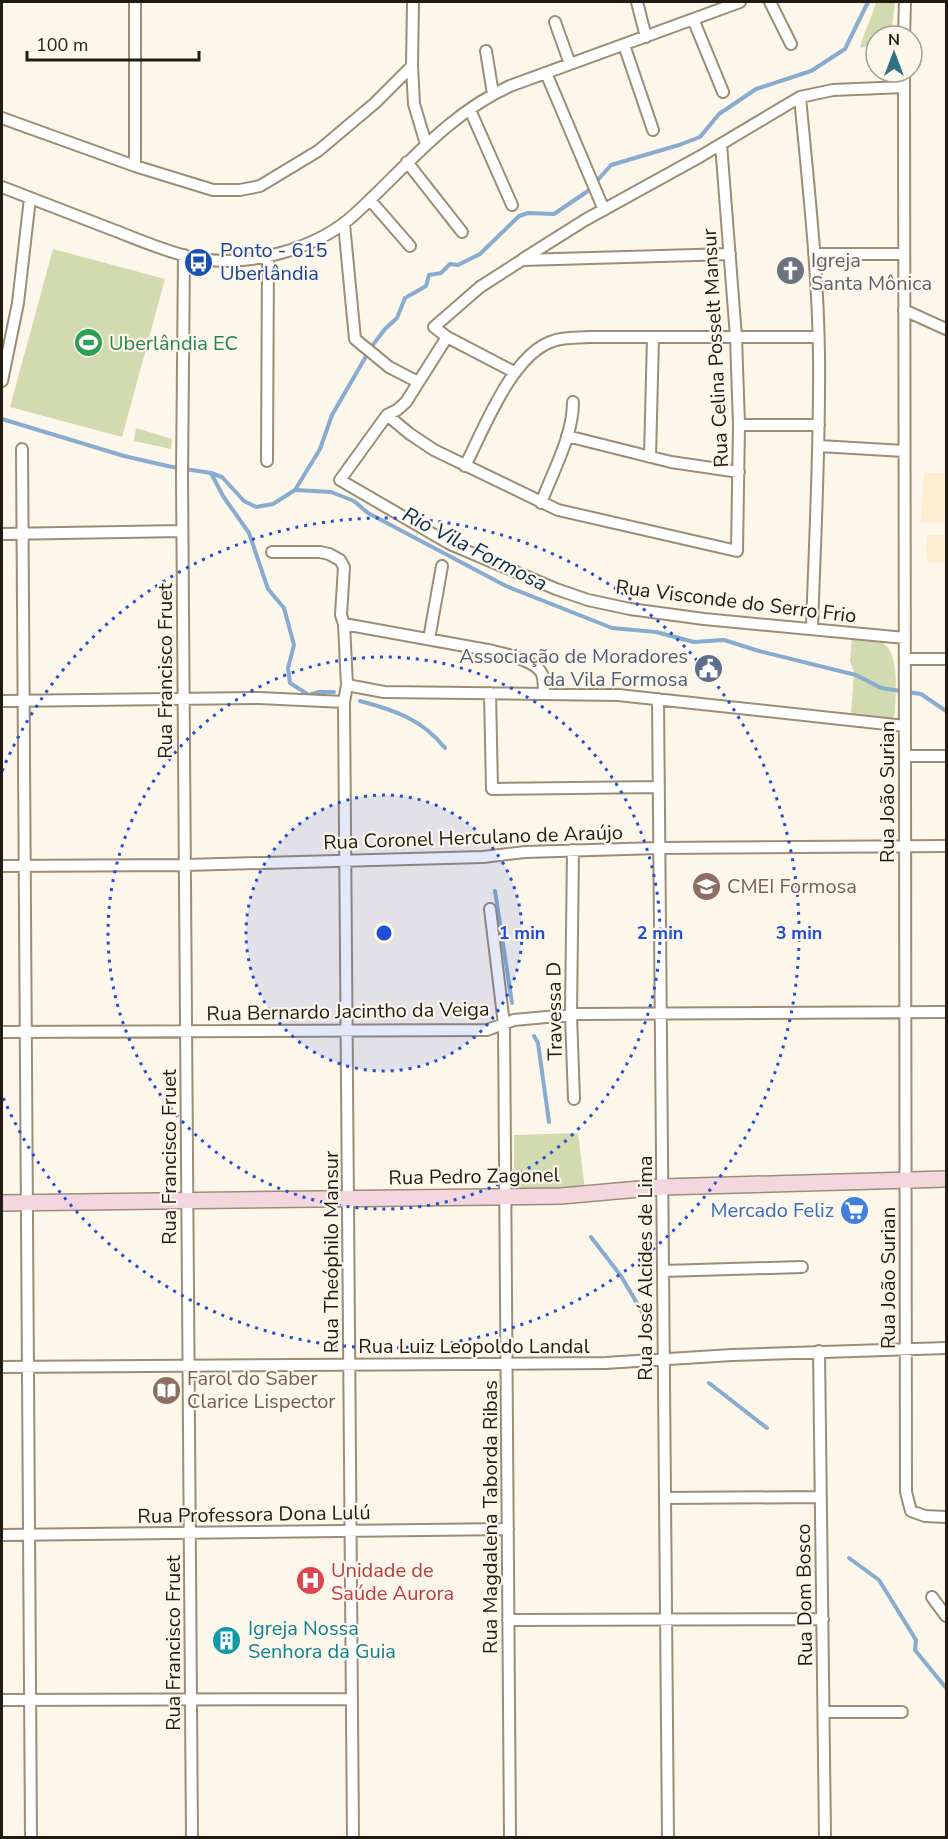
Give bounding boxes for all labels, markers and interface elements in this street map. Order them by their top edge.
scale bar [27,24,200,62]
north arrow [864,24,924,84]
text: N [888,29,900,51]
text: 100 m [36,33,88,57]
street label: Rua Celina Posselt Mansur [696,228,735,468]
place label: Ponto - 615 Uberlândia [220,237,327,287]
bus stop icon: Ponto - 615 Uberlândia [183,246,215,278]
place label: Igreja Santa Mônica [811,247,932,297]
church icon: Igreja Santa Mônica [774,255,806,287]
sports icon: Uberlândia EC [72,327,104,359]
place label: Uberlândia EC [109,330,238,357]
water label: Rio Vila Formosa [398,500,552,598]
street label: Rua Visconde do Serro Frio [614,573,858,630]
street label: Rua Francisco Fruet [152,582,179,759]
place label: Associação de Moradores da Vila Formosa [459,643,688,693]
public building icon: Associação de Moradores da Vila Formosa [693,652,725,684]
street label: Rua João Surian [874,721,901,863]
street label: Rua Coronel Herculano de Araújo [323,819,623,856]
school or university icon: CMEI Formosa [690,870,722,902]
place label: CMEI Formosa [727,873,857,900]
text: 1 min [499,921,545,945]
text: 2 min [637,921,683,945]
text: 3 min [776,921,822,945]
centre of rings [374,923,394,943]
street label: Travessa D [540,961,569,1061]
street label: Rua Bernardo Jacintho da Veiga [206,996,490,1027]
street label: Rua Francisco Fruet [156,1068,183,1245]
street label: Rua Theóphilo Mansur [318,1151,345,1353]
street label: Rua José Alcides de Lima [632,1155,659,1381]
street label: Rua Pedro Zagonel [388,1162,560,1191]
supermarket icon: Mercado Feliz [839,1194,871,1226]
place label: Mercado Feliz [710,1197,834,1224]
street label: Rua João Surian [875,1207,902,1349]
street label: Rua Luiz Leopoldo Landal [358,1333,590,1360]
place label: Farol do Saber Clarice Lispector [187,1365,336,1415]
library icon: Farol do Saber Clarice Lispector [150,1374,182,1406]
street label: Rua Magdalena Taborda Ribas [477,1380,504,1654]
street label: Rua Professora Dona Lulú [137,1499,371,1530]
street label: Rua Dom Bosco [790,1523,819,1667]
street label: Rua Francisco Fruet [160,1554,187,1731]
place label: Unidade de Saúde Aurora [331,1557,454,1607]
hospital icon: Unidade de Saúde Aurora [294,1565,326,1597]
place label: Igreja Nossa Senhora da Guia [248,1615,396,1665]
building icon: Igreja Nossa Senhora da Guia [211,1624,243,1656]

